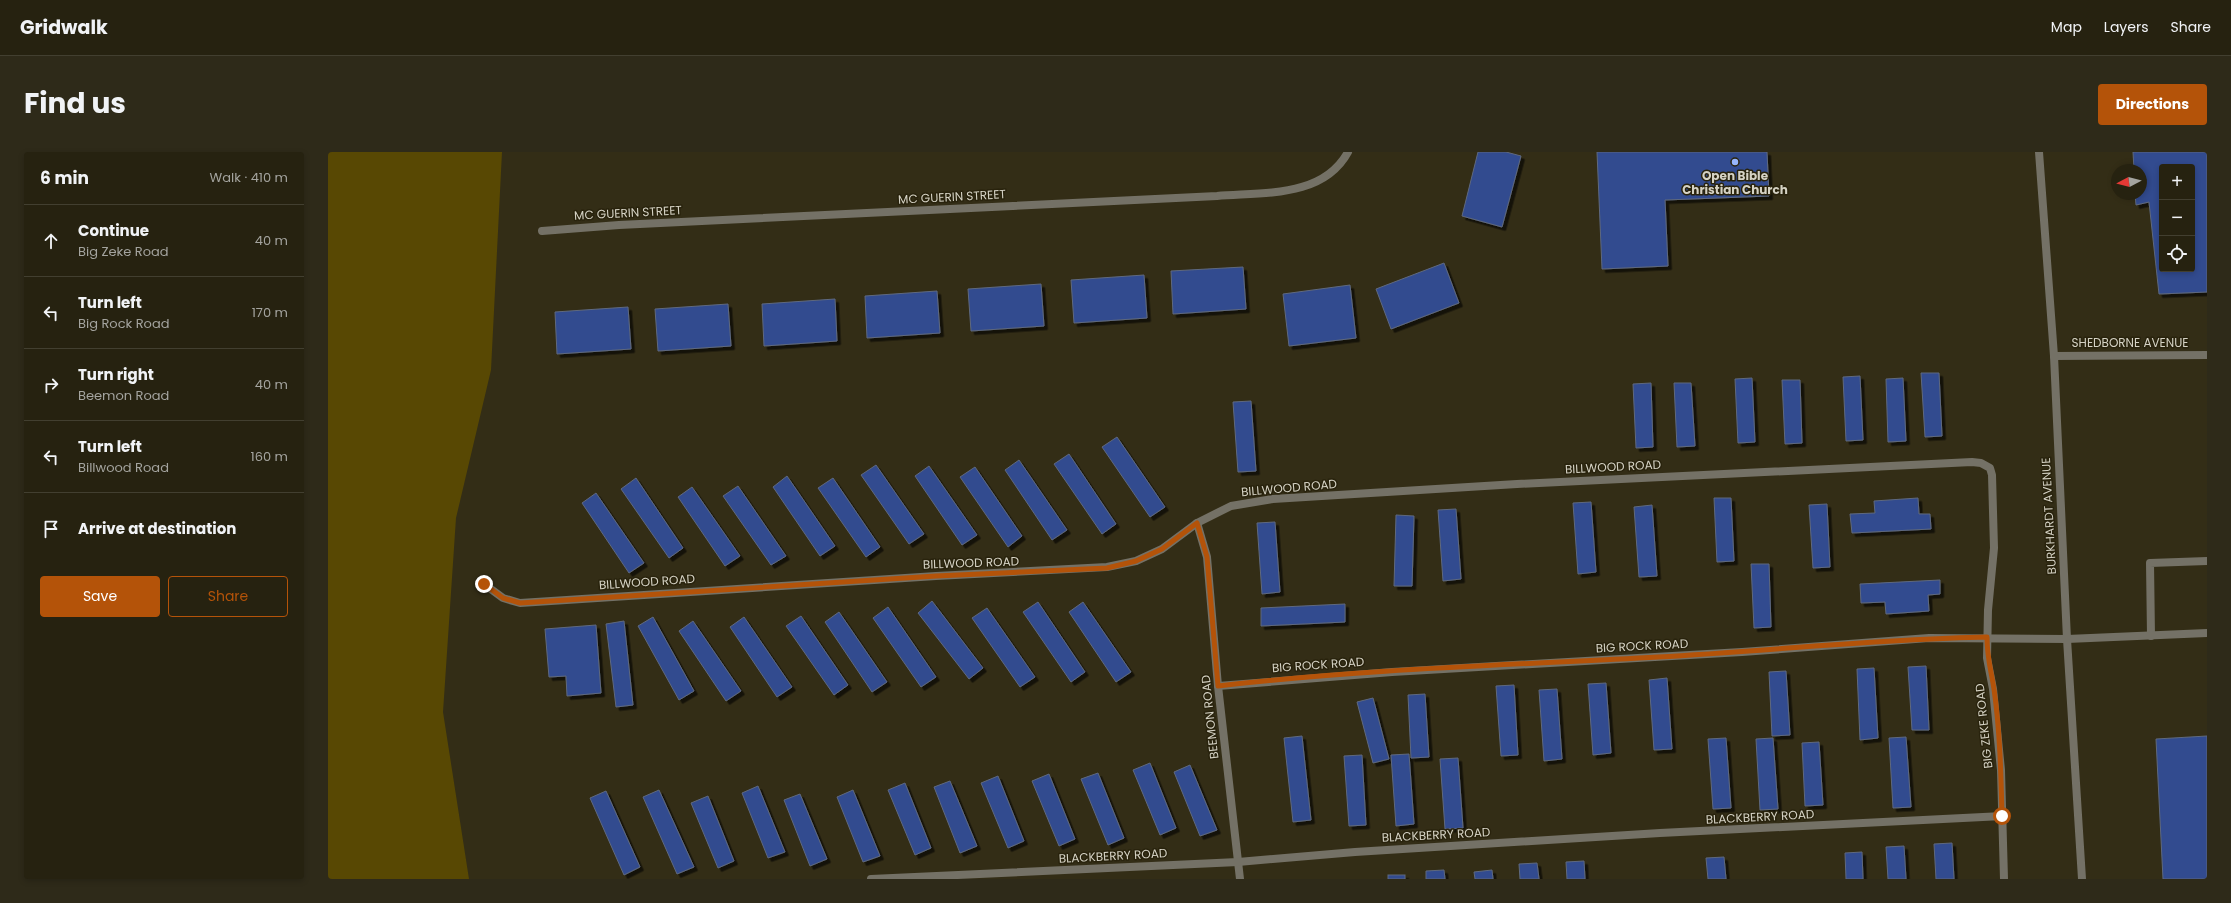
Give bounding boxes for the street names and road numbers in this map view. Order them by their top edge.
street label: MC GUERIN STREET [898,185,1007,208]
street label: MC GUERIN STREET [574,201,683,224]
street label: SHEDBORNE AVENUE [2072,334,2188,351]
street label: BILLWOOD ROAD [1564,455,1661,478]
street label: BURKHARDT AVENUE [2037,457,2060,575]
street label: BILLWOOD ROAD [1240,475,1338,500]
street label: BILLWOOD ROAD [923,552,1019,573]
street label: BILLWOOD ROAD [598,570,696,593]
street label: BIG ROCK ROAD [1595,635,1689,656]
street label: BIG ROCK ROAD [1271,653,1365,676]
street label: BEEMON ROAD [1197,674,1222,760]
street label: BIG ZEKE ROAD [1971,683,1996,769]
street label: BLACKBERRY ROAD [1705,805,1815,828]
street label: BLACKBERRY ROAD [1381,823,1491,846]
street label: BLACKBERRY ROAD [1058,844,1168,867]

